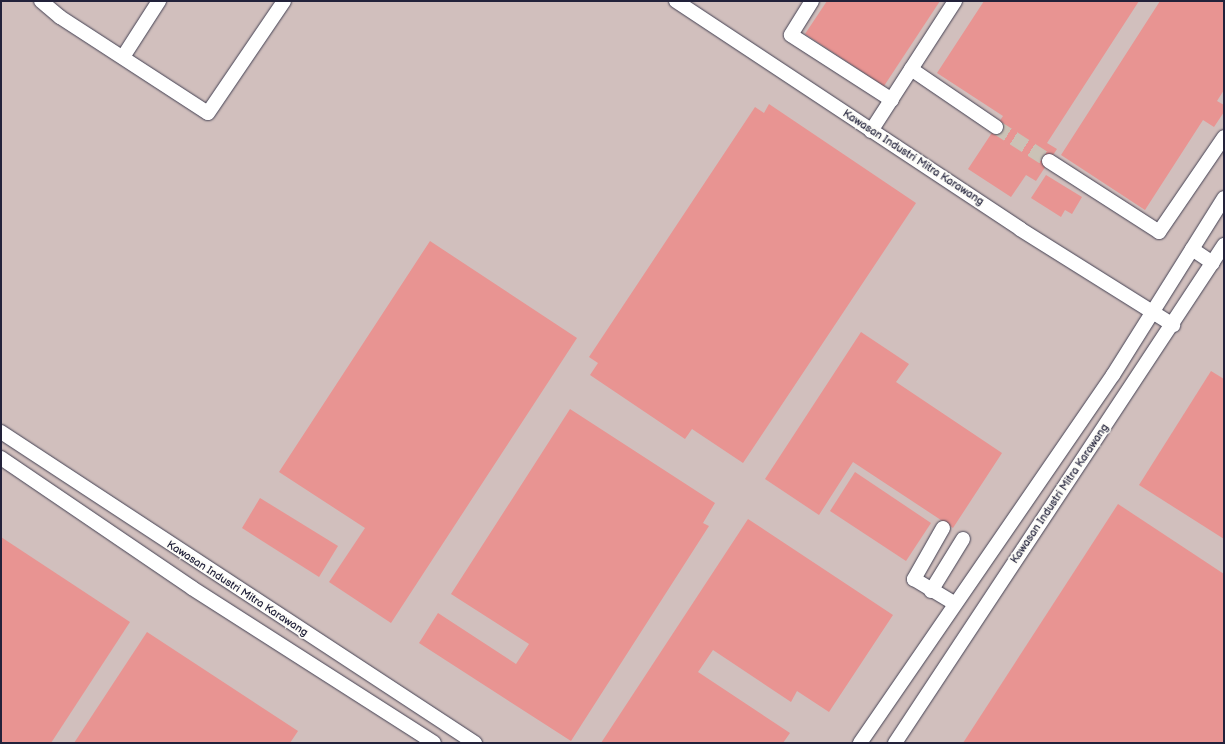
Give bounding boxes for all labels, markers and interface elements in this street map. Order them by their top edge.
street label: Kawasan Industri Mitra Karawang [840,107,986,209]
street label: Kawasan Industri Mitra Karawang [1008,422,1112,566]
street label: Kawasan Industri Mitra Karawang [164,538,310,640]

